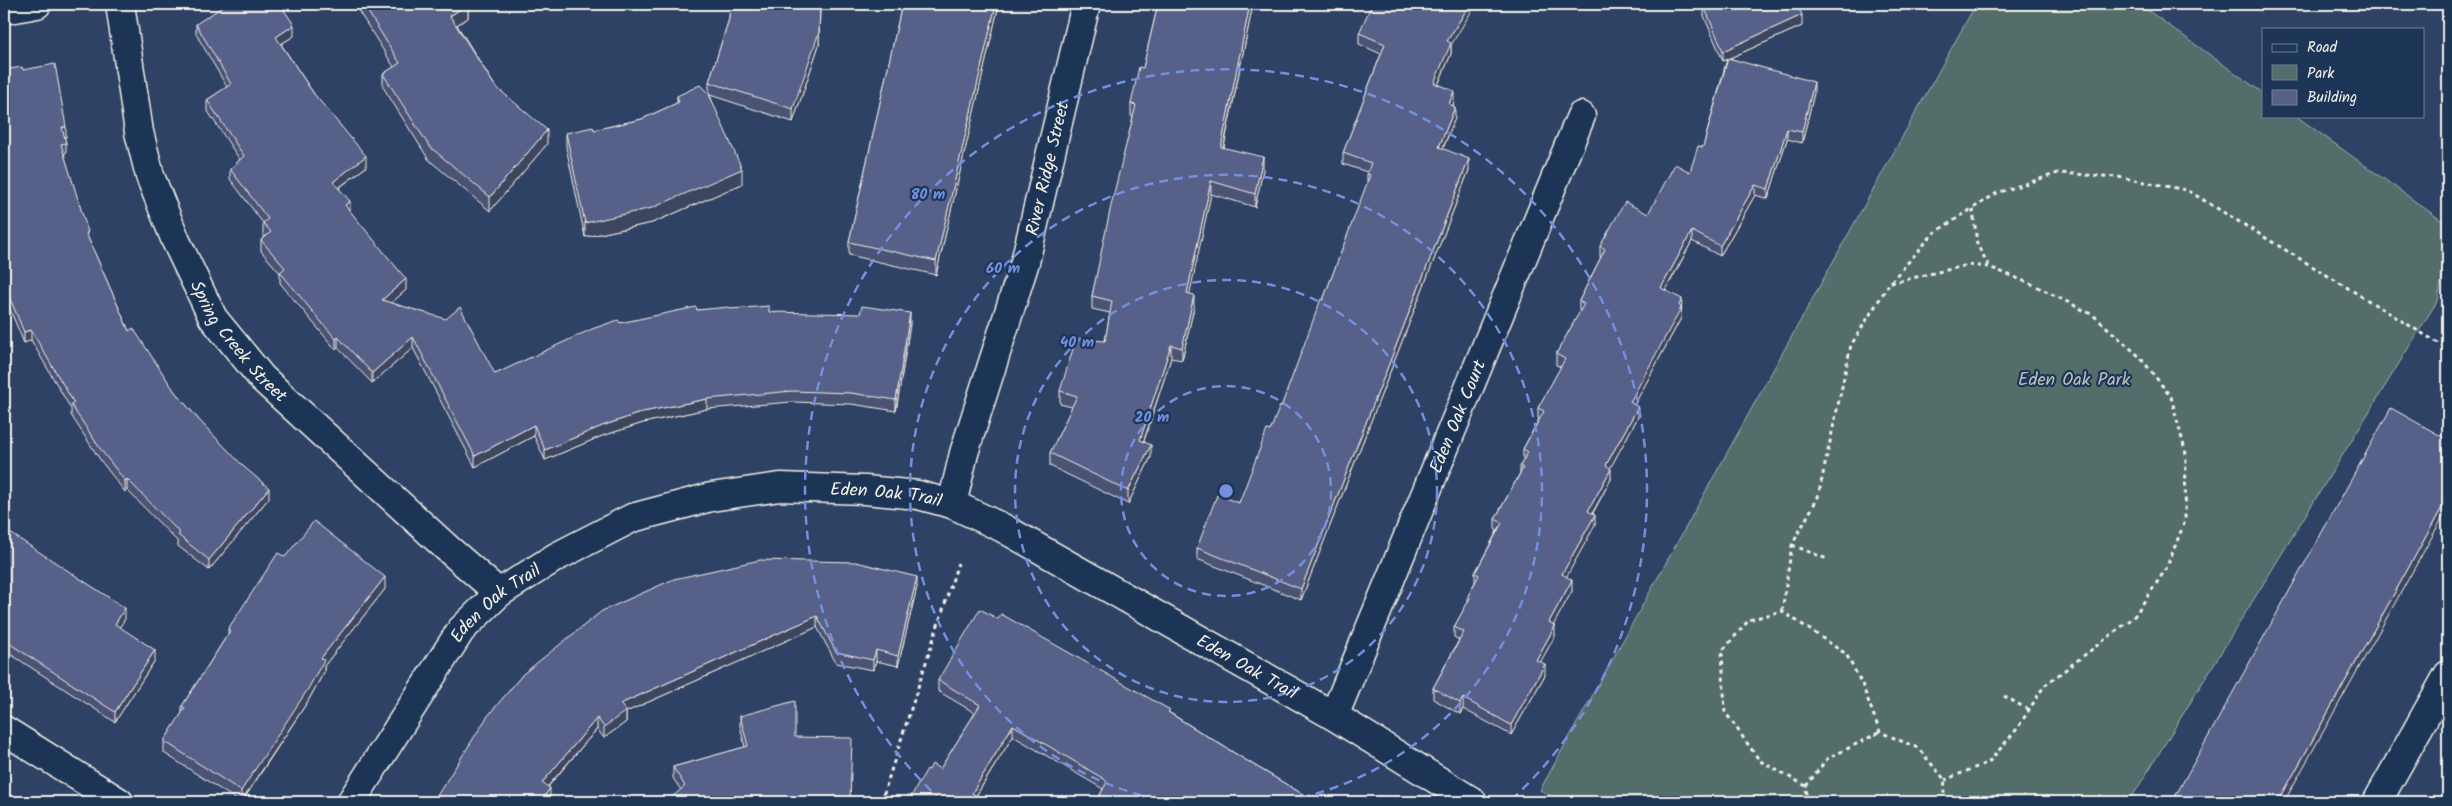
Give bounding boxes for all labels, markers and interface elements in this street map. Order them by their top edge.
legend [2262,28,2424,118]
text: Road [2307,36,2338,60]
text: Park [2307,62,2335,86]
text: Building [2307,86,2357,110]
street label: River Ridge Street [1019,98,1079,239]
text: 80 m [911,183,945,207]
text: 60 m [986,257,1020,281]
street label: Spring Creek Street [181,276,294,411]
text: 40 m [1060,331,1094,355]
street label: Eden Oak Court [1422,355,1495,478]
park label: Eden Oak Park [2018,366,2131,395]
text: 20 m [1135,406,1169,430]
street label: Eden Oak Trail [830,476,945,517]
centre of rings [1217,482,1235,500]
street label: Eden Oak Trail [443,557,548,649]
street label: Eden Oak Trail [1190,628,1303,709]

